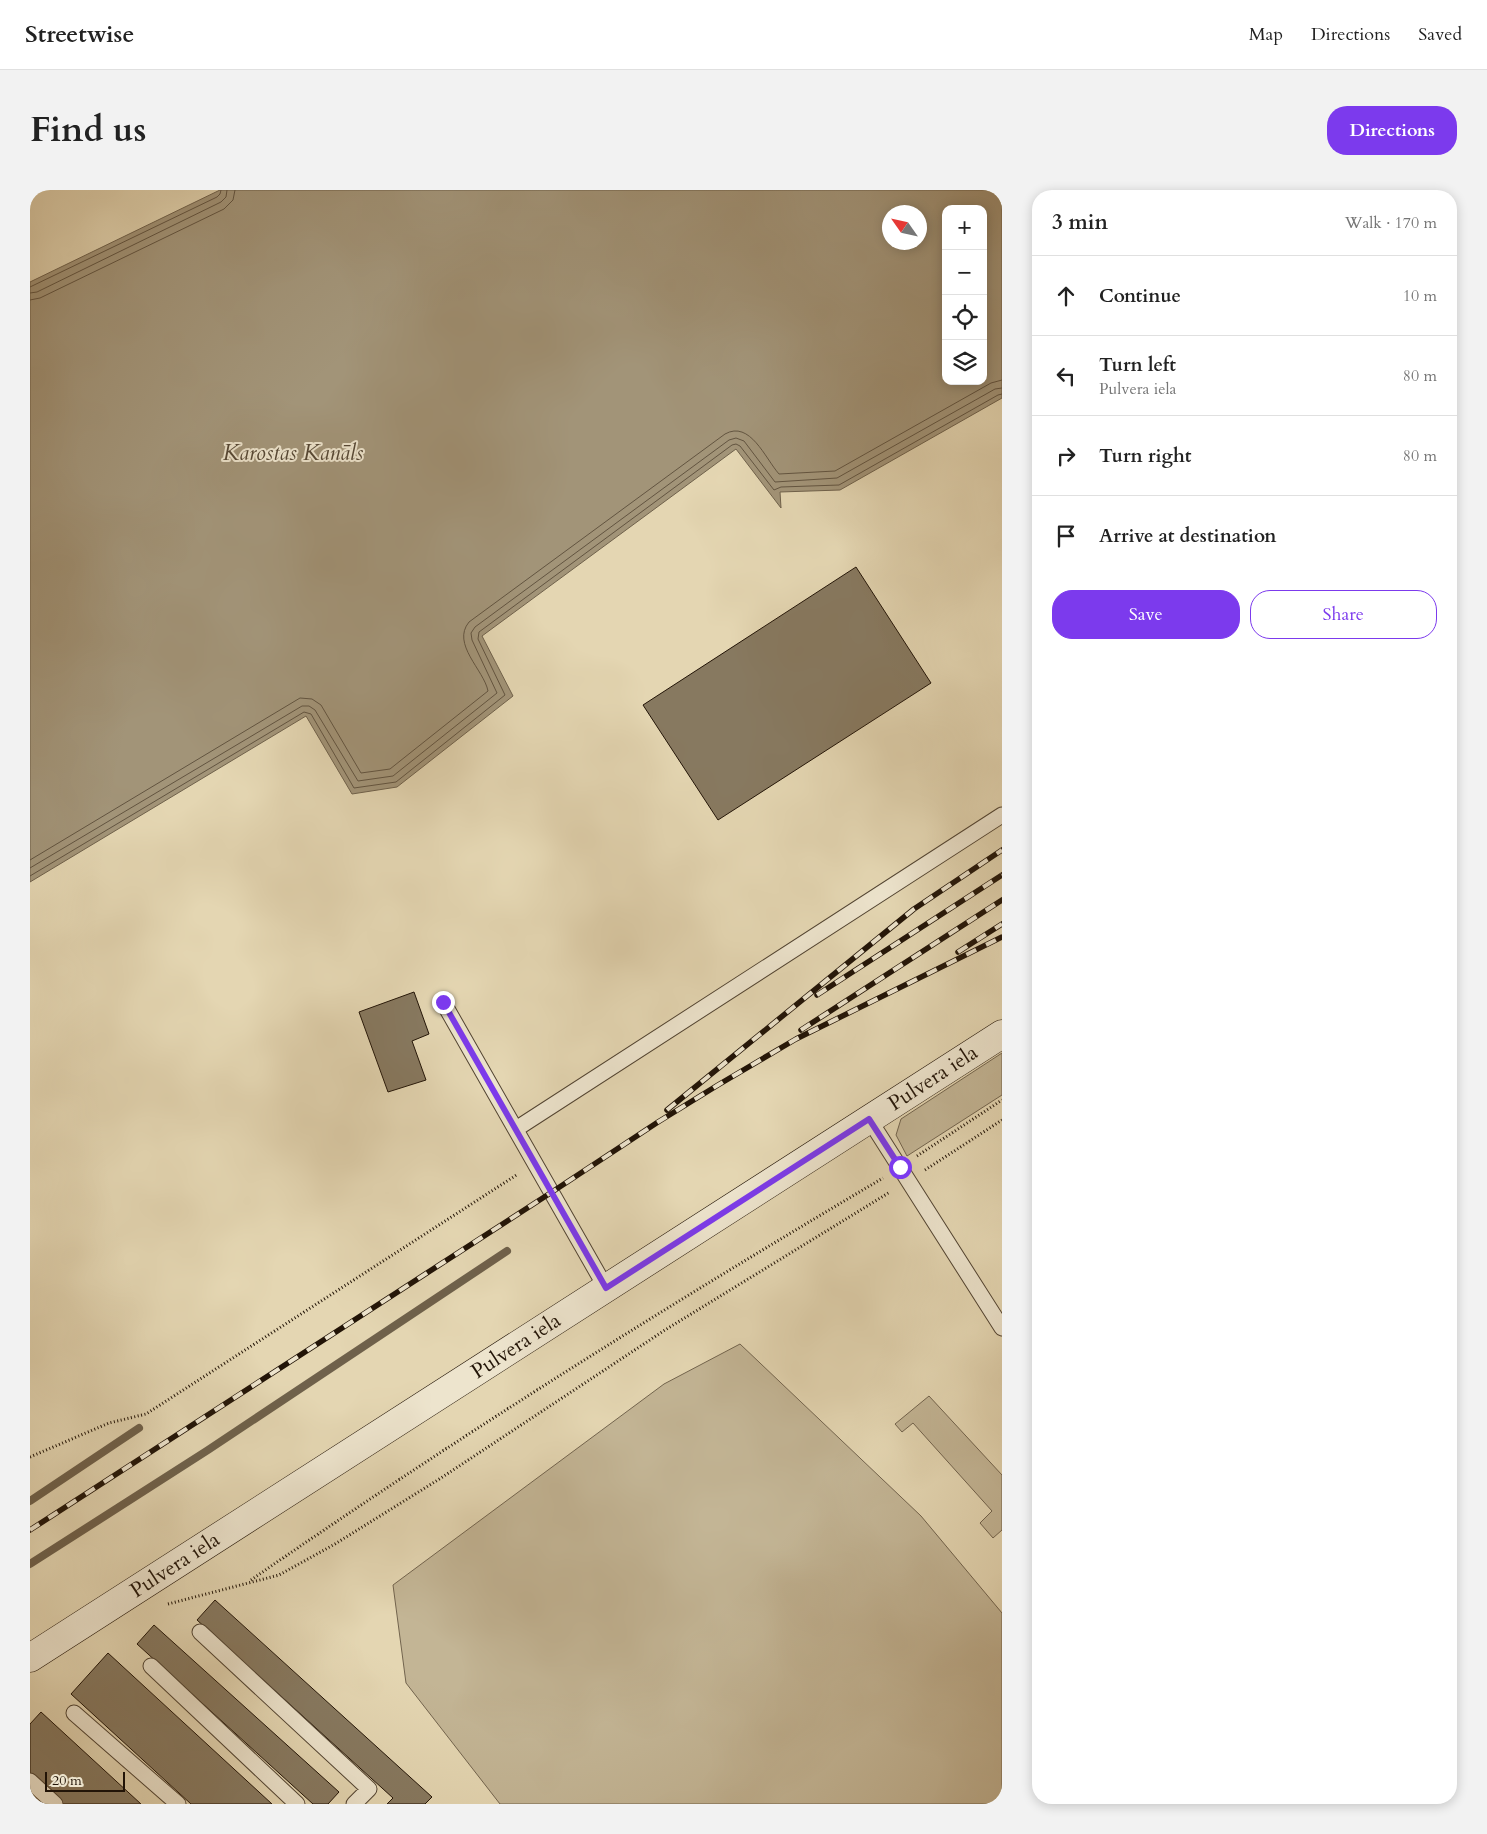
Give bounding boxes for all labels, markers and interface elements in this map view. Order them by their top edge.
text: Streetwise [25,18,134,51]
text: Map [1249,22,1283,47]
text: Directions [1311,22,1390,47]
text: Saved [1418,22,1462,47]
text: Find us [30,106,146,154]
button: Directions [1327,106,1457,155]
north arrow [882,205,927,250]
map controls [942,205,987,385]
button: + [942,205,987,250]
text: 3 min [1052,208,1108,237]
text: Walk · 170 m [1345,212,1437,234]
button: − [942,250,987,295]
icon: ahead [1052,282,1080,310]
text: Continue [1099,283,1181,309]
text: 10 m [1403,285,1437,307]
button: locate [942,295,987,340]
button: layers [942,340,987,385]
text: Turn left [1099,352,1176,378]
icon: left [1052,362,1080,390]
text: 80 m [1403,365,1437,387]
text: Pulvera iela [1099,378,1176,400]
water label: Karostas Kanāls [223,438,364,468]
icon: right [1052,442,1080,470]
text: Turn right [1099,443,1191,469]
text: 80 m [1403,445,1437,467]
icon: arrive [1052,522,1080,550]
text: Arrive at destination [1099,523,1276,549]
button: Save [1052,590,1240,639]
button: Share [1250,590,1437,639]
route end [432,991,455,1014]
street label: Pulvera iela [882,1038,984,1118]
route start [889,1156,912,1179]
street label: Pulvera iela [465,1306,567,1386]
street label: Pulvera iela [124,1525,226,1605]
scale bar [45,1769,125,1792]
text: 20 m [52,1771,82,1790]

